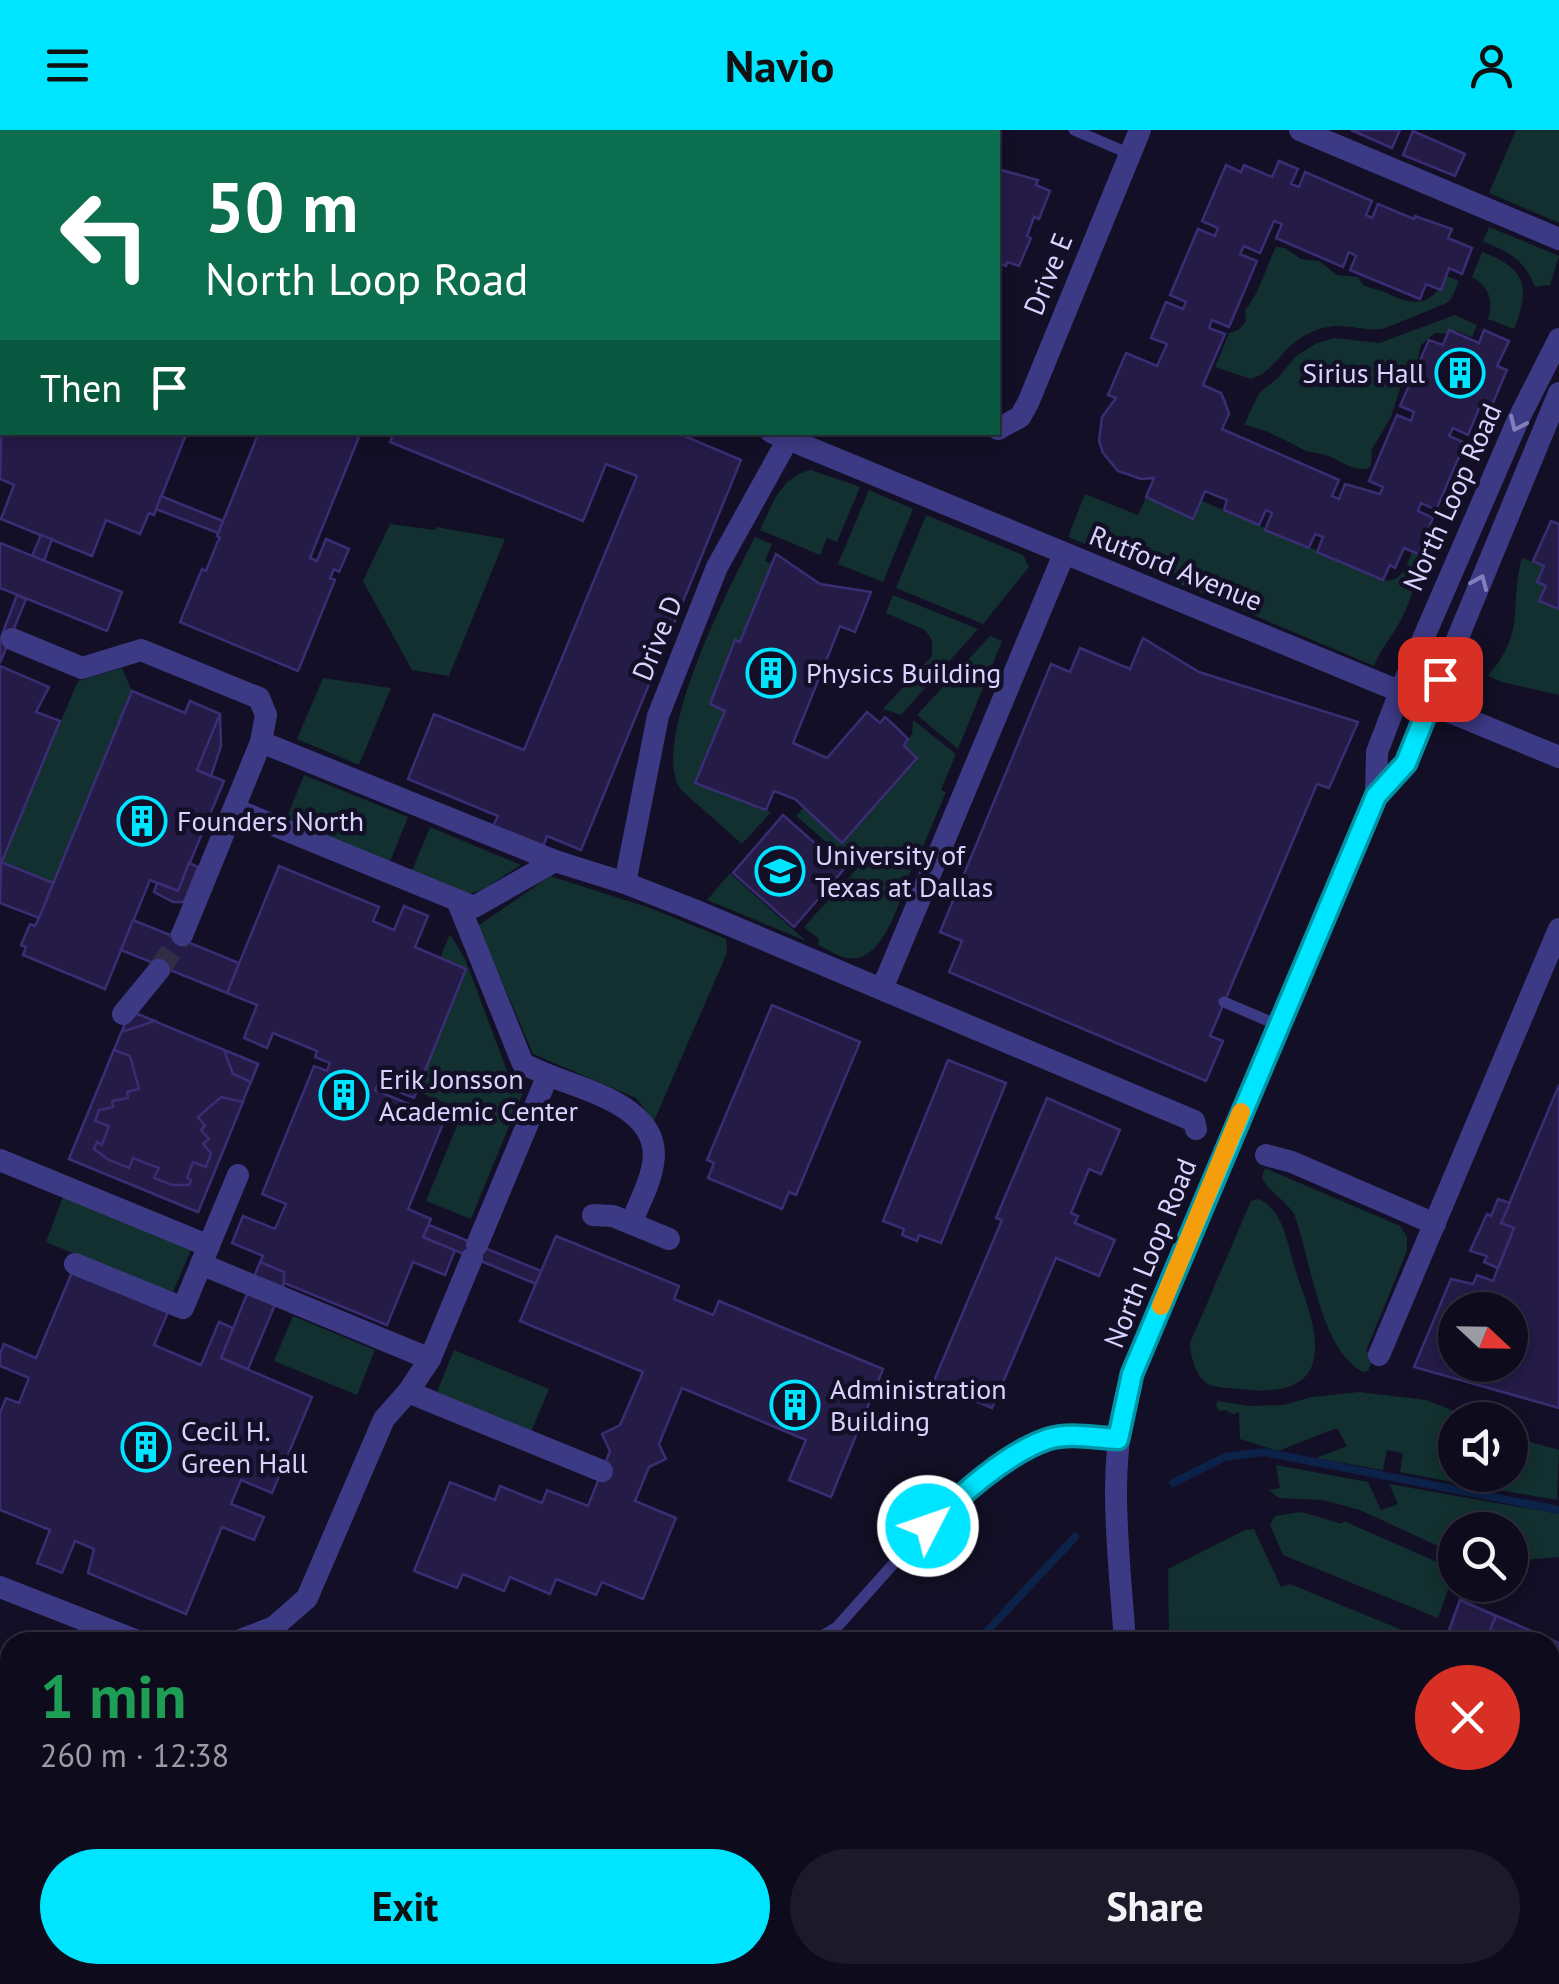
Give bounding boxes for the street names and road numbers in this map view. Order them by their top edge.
street label: Drive E [1014,227,1081,320]
street label: North Loop Road [1394,397,1509,596]
street label: Rutford Avenue [1084,516,1268,619]
street label: Drive D [623,590,690,686]
street label: North Loop Road [1095,1153,1204,1353]

